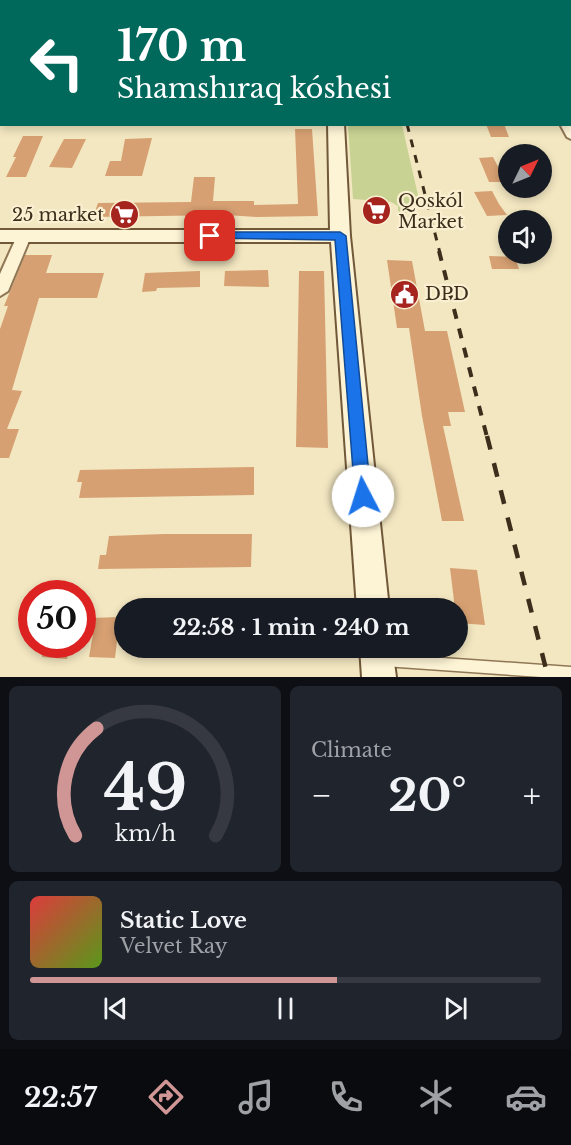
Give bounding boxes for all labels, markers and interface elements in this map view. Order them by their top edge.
text: 170 m [117,20,246,72]
icon: left [18,24,96,102]
text: Shamshıraq kóshesi [117,72,391,105]
north arrow [498,144,552,198]
map controls [498,144,552,264]
place label: Qoskól Market [398,190,464,233]
supermarket icon: Qoskól Market [361,195,393,227]
supermarket icon: 25 market [109,199,141,231]
place label: 25 market [12,204,104,226]
pin [184,210,235,261]
button: sound [498,210,552,264]
icon: arrive [193,219,226,252]
public building icon: DPD [388,278,420,310]
place label: DPD [425,283,469,305]
position arrow [331,464,395,528]
speed limit sign: 50 [18,580,96,658]
text: 22:58 · 1 min · 240 m [172,614,410,641]
text: Climate [311,738,392,762]
text: 49 [103,749,187,827]
text: 20° [388,767,467,823]
text: − [311,775,332,816]
text: + [523,775,541,816]
text: km/h [115,820,176,847]
text: Static Love [120,907,247,934]
text: Velvet Ray [120,934,228,958]
icon: previous [99,992,132,1025]
icon: pause [269,992,302,1025]
icon: next [439,992,472,1025]
icon: directions [145,1076,187,1118]
icon: music [235,1076,277,1118]
icon: phone [325,1076,367,1118]
icon: climate [415,1076,457,1118]
icon: car [505,1076,547,1118]
text: 22:57 [24,1081,97,1114]

